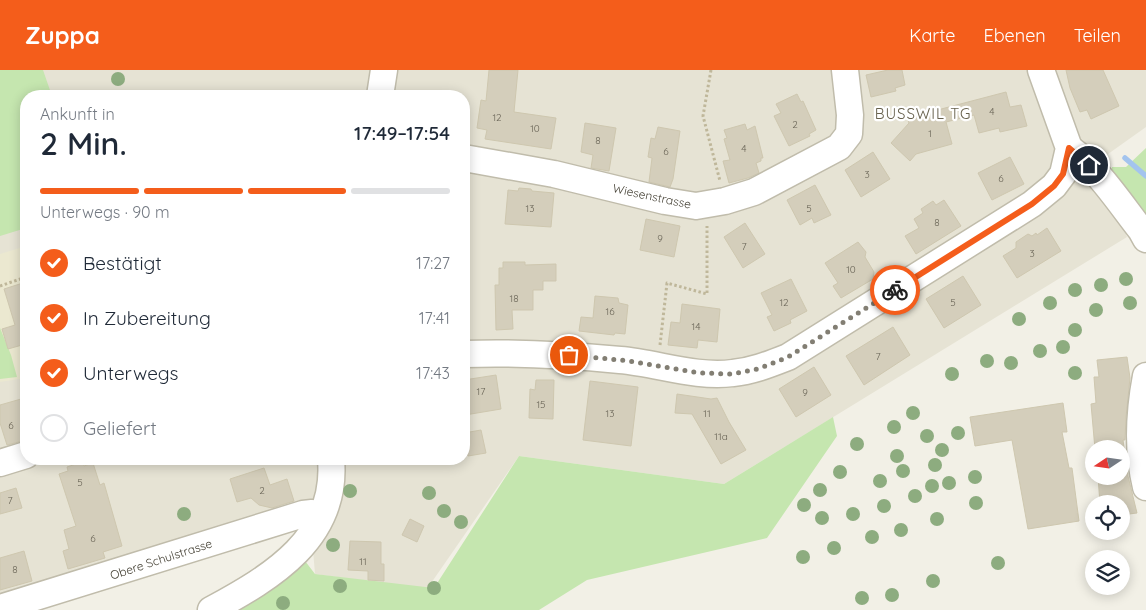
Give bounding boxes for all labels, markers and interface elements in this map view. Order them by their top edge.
text: Zuppa [25,20,100,50]
text: Karte [909,24,955,47]
text: Ebenen [983,24,1046,47]
text: Teilen [1074,24,1121,47]
text: Ankunft in [40,104,115,124]
district label: BUSSWIL TG [875,104,971,123]
house number: 4 [989,105,995,118]
house number: 12 [492,111,502,124]
house number: 2 [792,118,798,131]
text: 17:49–17:54 [354,121,450,145]
house number: 10 [530,122,540,135]
text: 2 Min. [40,123,127,163]
house number: 1 [928,127,932,140]
house number: 8 [595,134,601,147]
house number: 4 [741,142,747,155]
pin [1068,144,1110,186]
house number: 6 [663,145,669,158]
icon: home [1075,151,1103,179]
house number: 3 [864,168,870,181]
house number: 6 [998,172,1004,185]
street label: Wiesenstrasse [611,180,693,212]
text: Unterwegs · 90 m [40,202,170,222]
house number: 13 [526,202,534,215]
house number: 5 [806,202,812,215]
house number: 8 [934,216,940,229]
house number: 9 [657,232,663,245]
house number: 7 [741,240,747,253]
house number: 3 [1029,247,1035,260]
icon: check [40,249,68,277]
text: Bestätigt [83,251,162,275]
text: 17:27 [416,253,450,273]
house number: 10 [846,263,856,276]
courier [870,265,920,315]
icon: bike [881,276,909,304]
house number: 18 [509,292,519,305]
house number: 12 [779,296,789,309]
house number: 5 [950,296,956,309]
icon: check [40,304,68,332]
house number: 16 [605,305,615,318]
text: In Zubereitung [83,306,211,330]
text: 17:41 [419,308,450,328]
house number: 14 [692,320,700,333]
pin [548,334,590,376]
icon: bag [555,341,583,369]
house number: 7 [875,350,881,363]
icon: check [40,359,68,387]
text: Unterwegs [83,361,178,385]
text: 17:43 [416,363,450,383]
house number: 17 [477,385,485,398]
house number: 9 [802,386,808,399]
house number: 15 [536,398,546,411]
house number: 13 [606,407,614,420]
house number: 11 [703,407,711,420]
text: Geliefert [83,416,157,440]
house number: 6 [8,419,14,432]
house number: 11a [714,430,728,443]
north arrow [1085,440,1130,485]
map controls [1085,440,1130,595]
house number: 5 [77,476,83,489]
house number: 2 [259,484,265,497]
house number: 7 [7,494,13,507]
button: locate [1085,495,1130,540]
house number: 6 [90,532,96,545]
street label: Obere Schulstrasse [108,535,214,583]
button: layers [1085,550,1130,595]
house number: 11 [359,555,367,568]
house number: 8 [12,563,18,576]

